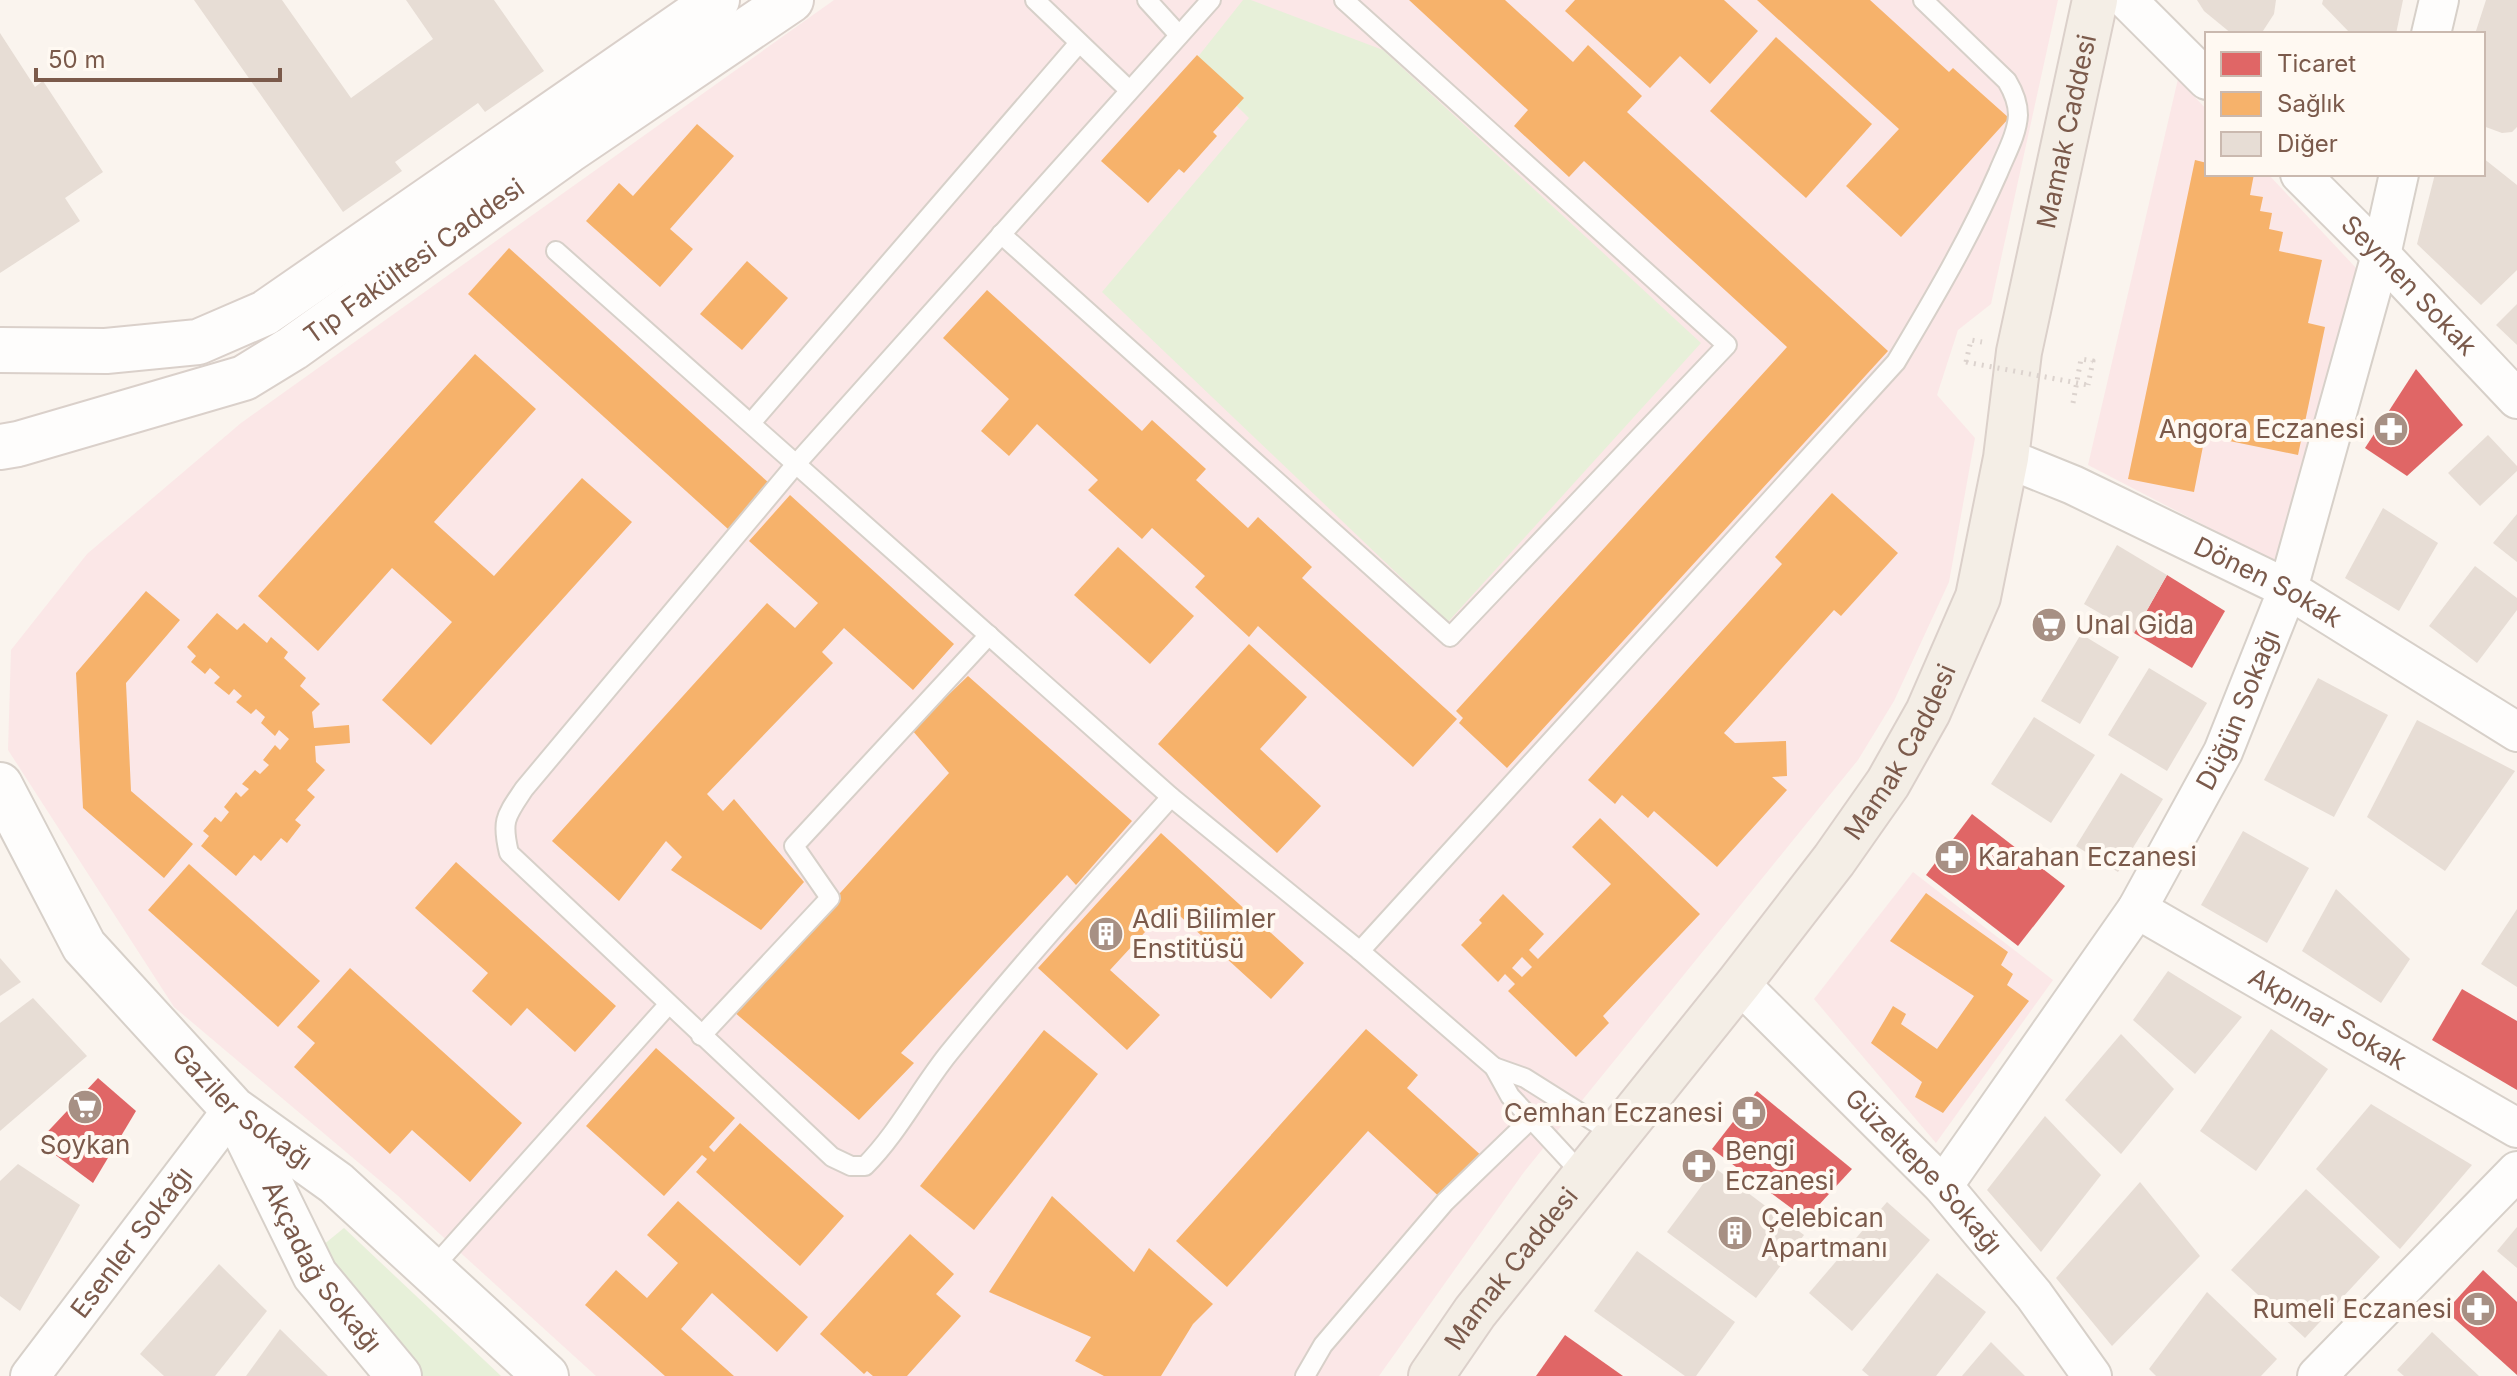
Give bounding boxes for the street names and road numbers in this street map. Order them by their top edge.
street label: Mamak Caddesi [2030,31,2102,231]
street label: Tıp Fakültesi Caddesi [298,172,530,350]
street label: Seymen Sokak [2335,209,2484,362]
street label: Dönen Sokak [2189,530,2348,634]
street label: Düğün Sokağı [2189,625,2285,795]
street label: Mamak Caddesi [1837,659,1962,846]
street label: Akpınar Sokak [2243,961,2412,1076]
street label: Gaziler Sokağı [166,1037,319,1176]
street label: Güzeltepe Sokağı [1839,1082,2009,1260]
street label: Esenler Sokağı [64,1160,199,1324]
street label: Akçadağ Sokağı [256,1176,389,1358]
street label: Mamak Caddesi [1438,1181,1584,1356]

